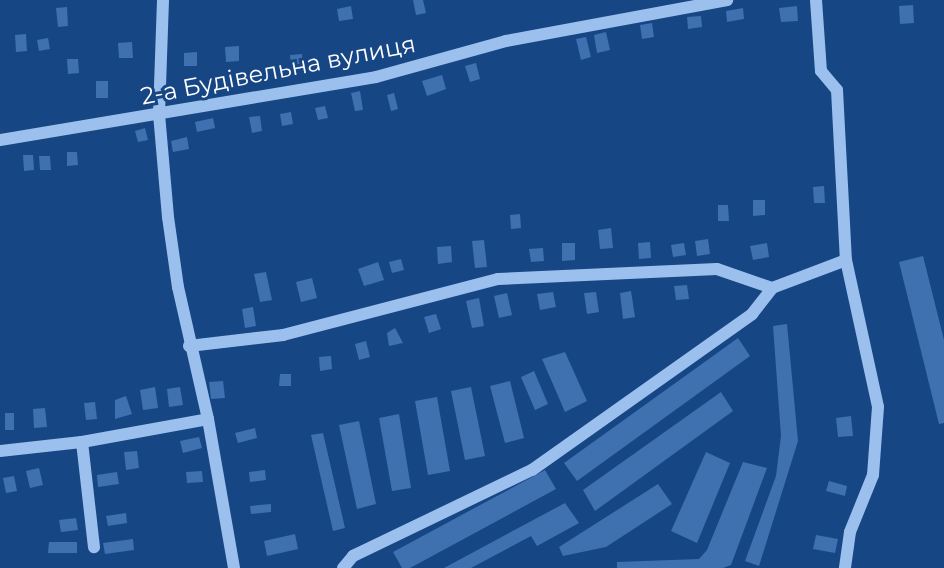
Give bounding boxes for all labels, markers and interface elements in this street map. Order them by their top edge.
street label: 2-а Будівельна вулиця [138,29,418,111]

